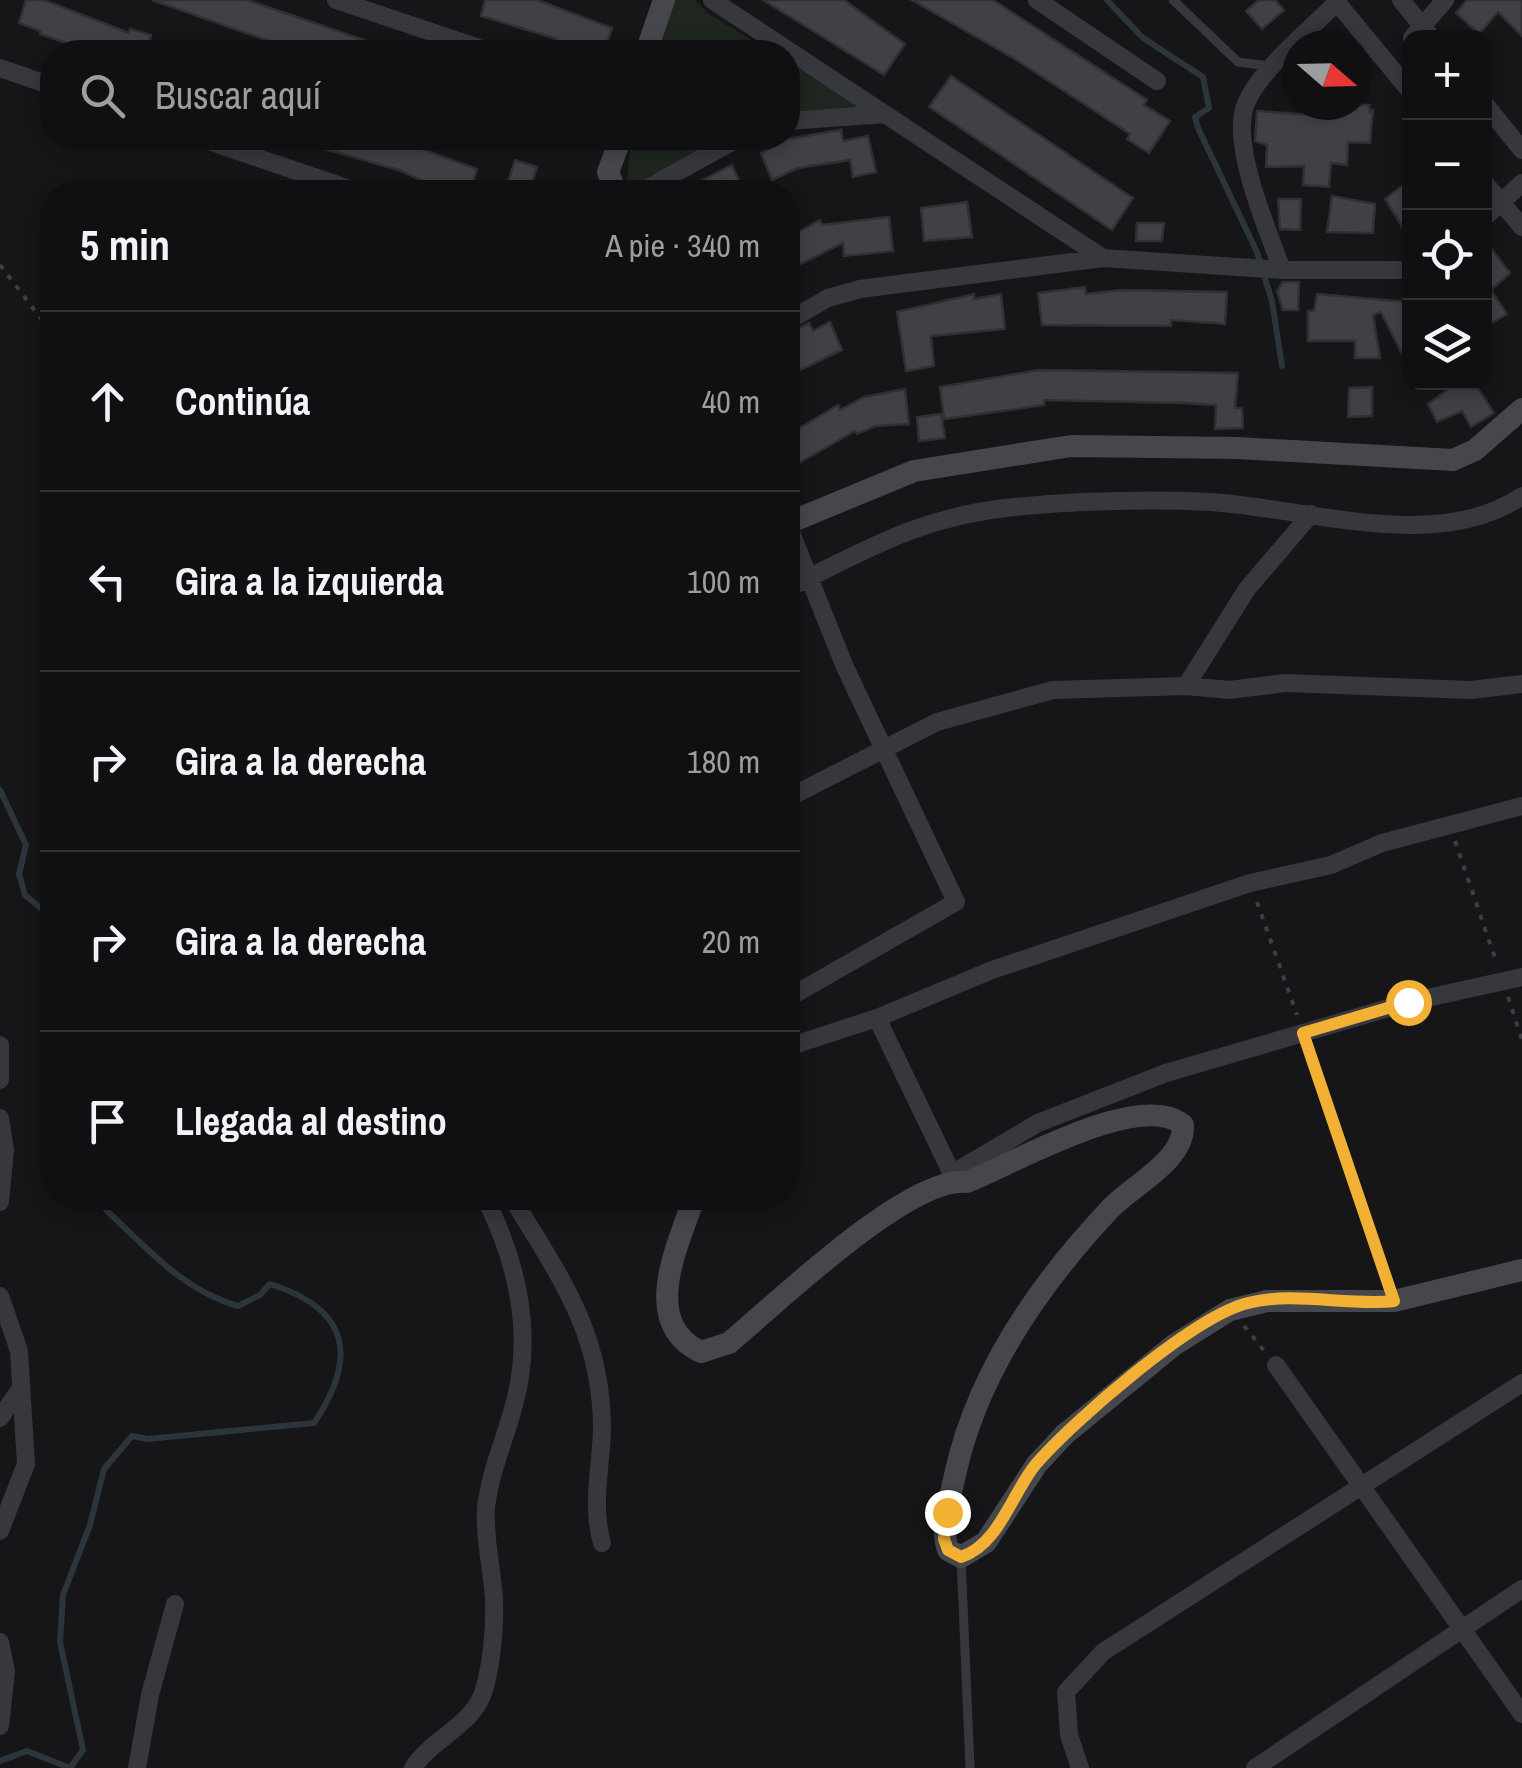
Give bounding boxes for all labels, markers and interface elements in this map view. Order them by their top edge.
north arrow [1282,30,1372,120]
map controls [1402,30,1492,390]
button: + [1402,30,1492,120]
search box [40,40,800,150]
icon: search [75,68,130,123]
text: Buscar aquí [155,70,321,121]
button: − [1402,120,1492,210]
button: locate [1402,210,1492,300]
text: 5 min [80,217,170,273]
text: A pie · 340 m [605,224,760,267]
button: layers [1402,300,1492,390]
icon: ahead [80,374,135,429]
text: Continúa [175,376,310,427]
text: 40 m [702,380,760,423]
icon: left [80,554,135,609]
text: Gira a la izquierda [175,556,443,607]
text: 100 m [687,560,760,603]
icon: right [80,734,135,789]
text: Gira a la derecha [175,736,426,787]
text: 180 m [687,740,760,783]
icon: right [80,914,135,969]
text: Gira a la derecha [175,916,426,967]
text: 20 m [702,920,760,963]
route start [1386,980,1432,1026]
icon: arrive [80,1094,135,1149]
text: Llegada al destino [175,1096,447,1147]
route end [925,1490,971,1536]

